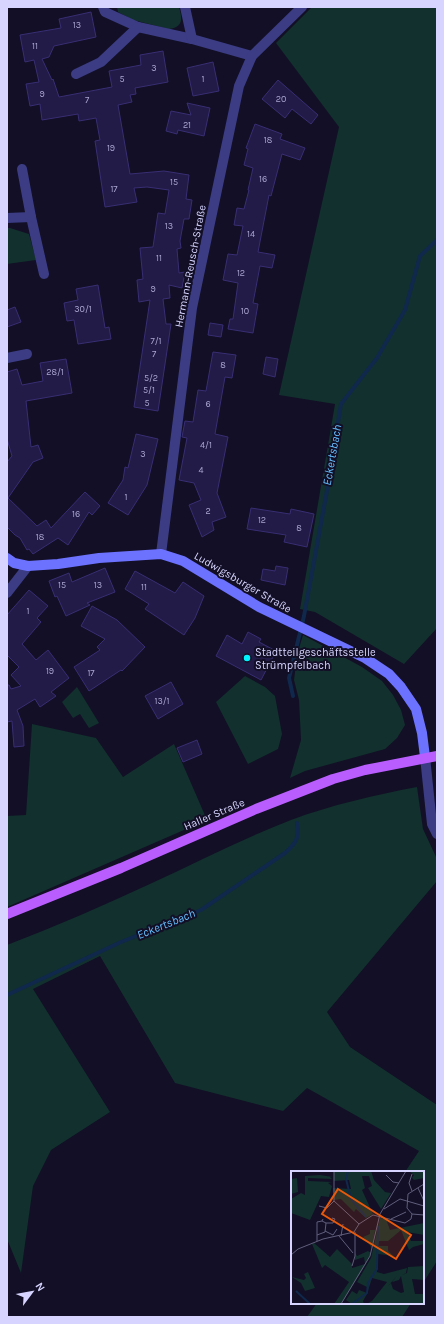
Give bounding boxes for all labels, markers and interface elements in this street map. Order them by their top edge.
house number: 13 [73,20,81,30]
house number: 11 [32,41,38,51]
house number: 3 [151,63,157,73]
house number: 5 [119,74,125,84]
house number: 1 [202,74,205,84]
house number: 9 [39,89,45,99]
house number: 20 [276,94,286,104]
house number: 7 [85,95,90,105]
house number: 21 [183,120,191,130]
house number: 18 [264,135,273,145]
house number: 19 [107,143,115,153]
house number: 16 [259,174,267,184]
house number: 15 [170,177,178,187]
house number: 17 [110,184,118,194]
street label: Hermann-Reusch-Straße [172,203,209,329]
house number: 13 [165,221,173,231]
house number: 14 [247,229,255,239]
house number: 11 [156,253,162,263]
house number: 12 [237,268,245,278]
house number: 9 [150,284,156,294]
house number: 30/1 [74,304,92,314]
house number: 10 [241,306,249,316]
house number: 7/1 [150,336,162,346]
house number: 7 [152,349,157,359]
house number: 8 [220,360,226,370]
house number: 28/1 [46,367,64,377]
house number: 5/2 [144,373,158,383]
house number: 5/1 [143,385,155,395]
house number: 5 [144,398,150,408]
house number: 6 [205,399,211,409]
water label: Eckertsbach [320,423,344,487]
house number: 4/1 [200,440,212,450]
house number: 3 [140,449,146,459]
house number: 4 [198,465,204,475]
house number: 1 [125,492,128,502]
house number: 2 [205,506,211,516]
house number: 16 [72,509,80,519]
house number: 12 [258,515,266,525]
house number: 8 [296,523,302,533]
house number: 18 [36,532,45,542]
street label: Ludwigsburger Straße [192,549,294,616]
house number: 15 [58,580,66,590]
house number: 13 [94,580,102,590]
house number: 11 [141,582,147,592]
house number: 1 [27,606,30,616]
place label: Stadtteilgeschäftsstelle Strümpfelbach [255,646,376,672]
marker: Stadtteilgeschäftsstelle Strümpfelbach [242,653,252,663]
house number: 19 [46,666,54,676]
house number: 17 [87,668,95,678]
house number: 13/1 [154,696,170,706]
street label: Haller Straße [182,796,247,833]
water label: Eckertsbach [135,906,197,942]
inset map [291,1171,424,1304]
north arrow [12,1272,52,1312]
text: N [32,1280,48,1294]

